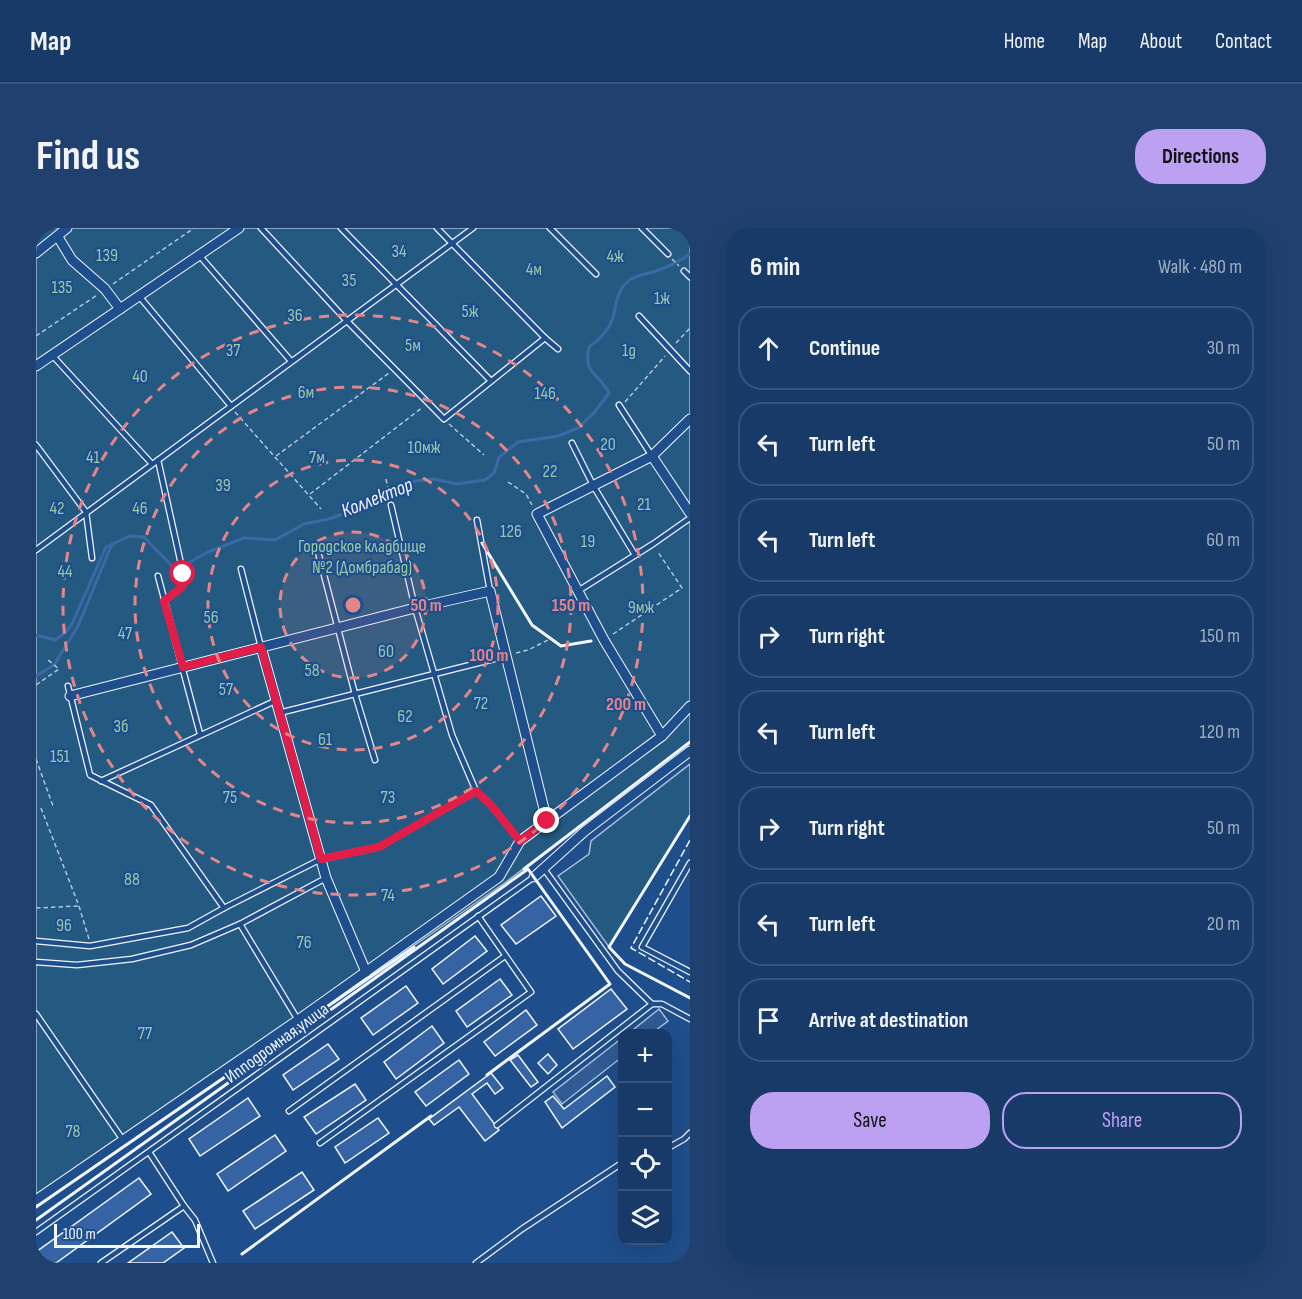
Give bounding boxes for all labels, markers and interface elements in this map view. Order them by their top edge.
text: Map [30,25,71,58]
text: Home [1004,29,1045,54]
text: Map [1078,29,1107,54]
text: About [1140,29,1182,54]
text: Contact [1215,29,1272,54]
button: Directions [1135,129,1266,184]
text: Find us [36,131,140,182]
park label: 34 [391,241,407,262]
park label: 139 [96,245,118,266]
park label: 4ж [606,246,624,267]
text: 6 min [750,252,800,283]
text: Walk · 480 m [1158,255,1242,279]
park label: 4м [526,259,542,280]
park label: 35 [342,270,356,291]
park label: 135 [51,277,73,298]
park label: 1ж [654,288,670,309]
park label: 5ж [462,301,479,322]
park label: 36 [287,305,303,326]
icon: ahead [752,332,785,365]
park label: 5м [405,335,421,356]
text: Continue [809,335,880,362]
text: 30 m [1207,336,1240,360]
park label: 37 [226,340,241,361]
park label: 1д [622,340,636,361]
park label: 40 [132,366,148,387]
park label: 6м [298,382,314,403]
park label: 146 [534,383,556,404]
icon: left [752,428,785,461]
text: Turn left [809,431,875,458]
text: 50 m [1207,432,1240,456]
park label: 20 [600,434,616,455]
park label: 10мж [408,437,441,458]
park label: 41 [86,447,101,468]
park label: 7м [309,447,325,468]
park label: 22 [543,461,557,482]
water label: Коллектор [338,473,416,523]
park label: 39 [215,475,231,496]
park label: 21 [637,494,652,515]
park label: 42 [49,498,65,519]
park label: 46 [132,498,148,519]
park label: 126 [500,521,522,542]
icon: left [752,524,785,557]
text: Turn left [809,527,875,554]
text: 60 m [1206,528,1240,552]
park label: 19 [581,531,595,552]
park label: Городское кладбище №2 (Домбрабад) [298,536,426,578]
route start [169,560,195,586]
park label: 44 [57,561,73,582]
centre of rings [343,595,363,615]
text: 50 m [410,595,442,616]
text: 150 m [552,595,590,616]
park label: 9мж [628,597,655,618]
park label: 56 [203,607,219,628]
icon: right [752,620,785,653]
park label: 47 [118,623,133,644]
text: Turn right [809,623,885,650]
text: 150 m [1200,624,1240,648]
park label: 60 [378,641,394,662]
text: 100 m [470,645,509,666]
park label: 58 [304,660,320,681]
park label: 57 [219,679,234,700]
park label: 72 [474,693,488,714]
text: 200 m [606,694,646,715]
park label: 62 [397,706,413,727]
park label: 3б [113,716,129,737]
icon: left [752,716,785,749]
text: Turn left [809,719,875,746]
text: 120 m [1200,720,1240,744]
park label: 61 [318,729,333,750]
park label: 151 [50,746,71,767]
park label: 75 [223,787,237,808]
park label: 73 [381,787,395,808]
route end [533,807,559,833]
icon: right [752,812,785,845]
text: Turn right [809,815,885,842]
text: 50 m [1207,816,1240,840]
park label: 88 [124,869,140,890]
park label: 74 [381,885,395,906]
icon: left [752,908,785,941]
text: Turn left [809,911,875,938]
text: 20 m [1207,912,1240,936]
park label: 96 [56,915,72,936]
park label: 76 [296,932,312,953]
street label: Ипподромная улица [221,998,333,1088]
icon: arrive [752,1004,785,1037]
text: Arrive at destination [809,1007,968,1034]
park label: 77 [138,1023,153,1044]
map controls [618,1029,672,1245]
button: + [618,1029,672,1083]
button: − [618,1083,672,1137]
button: Save [750,1092,990,1149]
button: Share [1002,1092,1242,1149]
park label: 78 [65,1121,81,1142]
button: locate [618,1137,672,1191]
button: layers [618,1191,672,1245]
scale bar [54,1221,200,1248]
text: 100 m [63,1225,96,1244]

